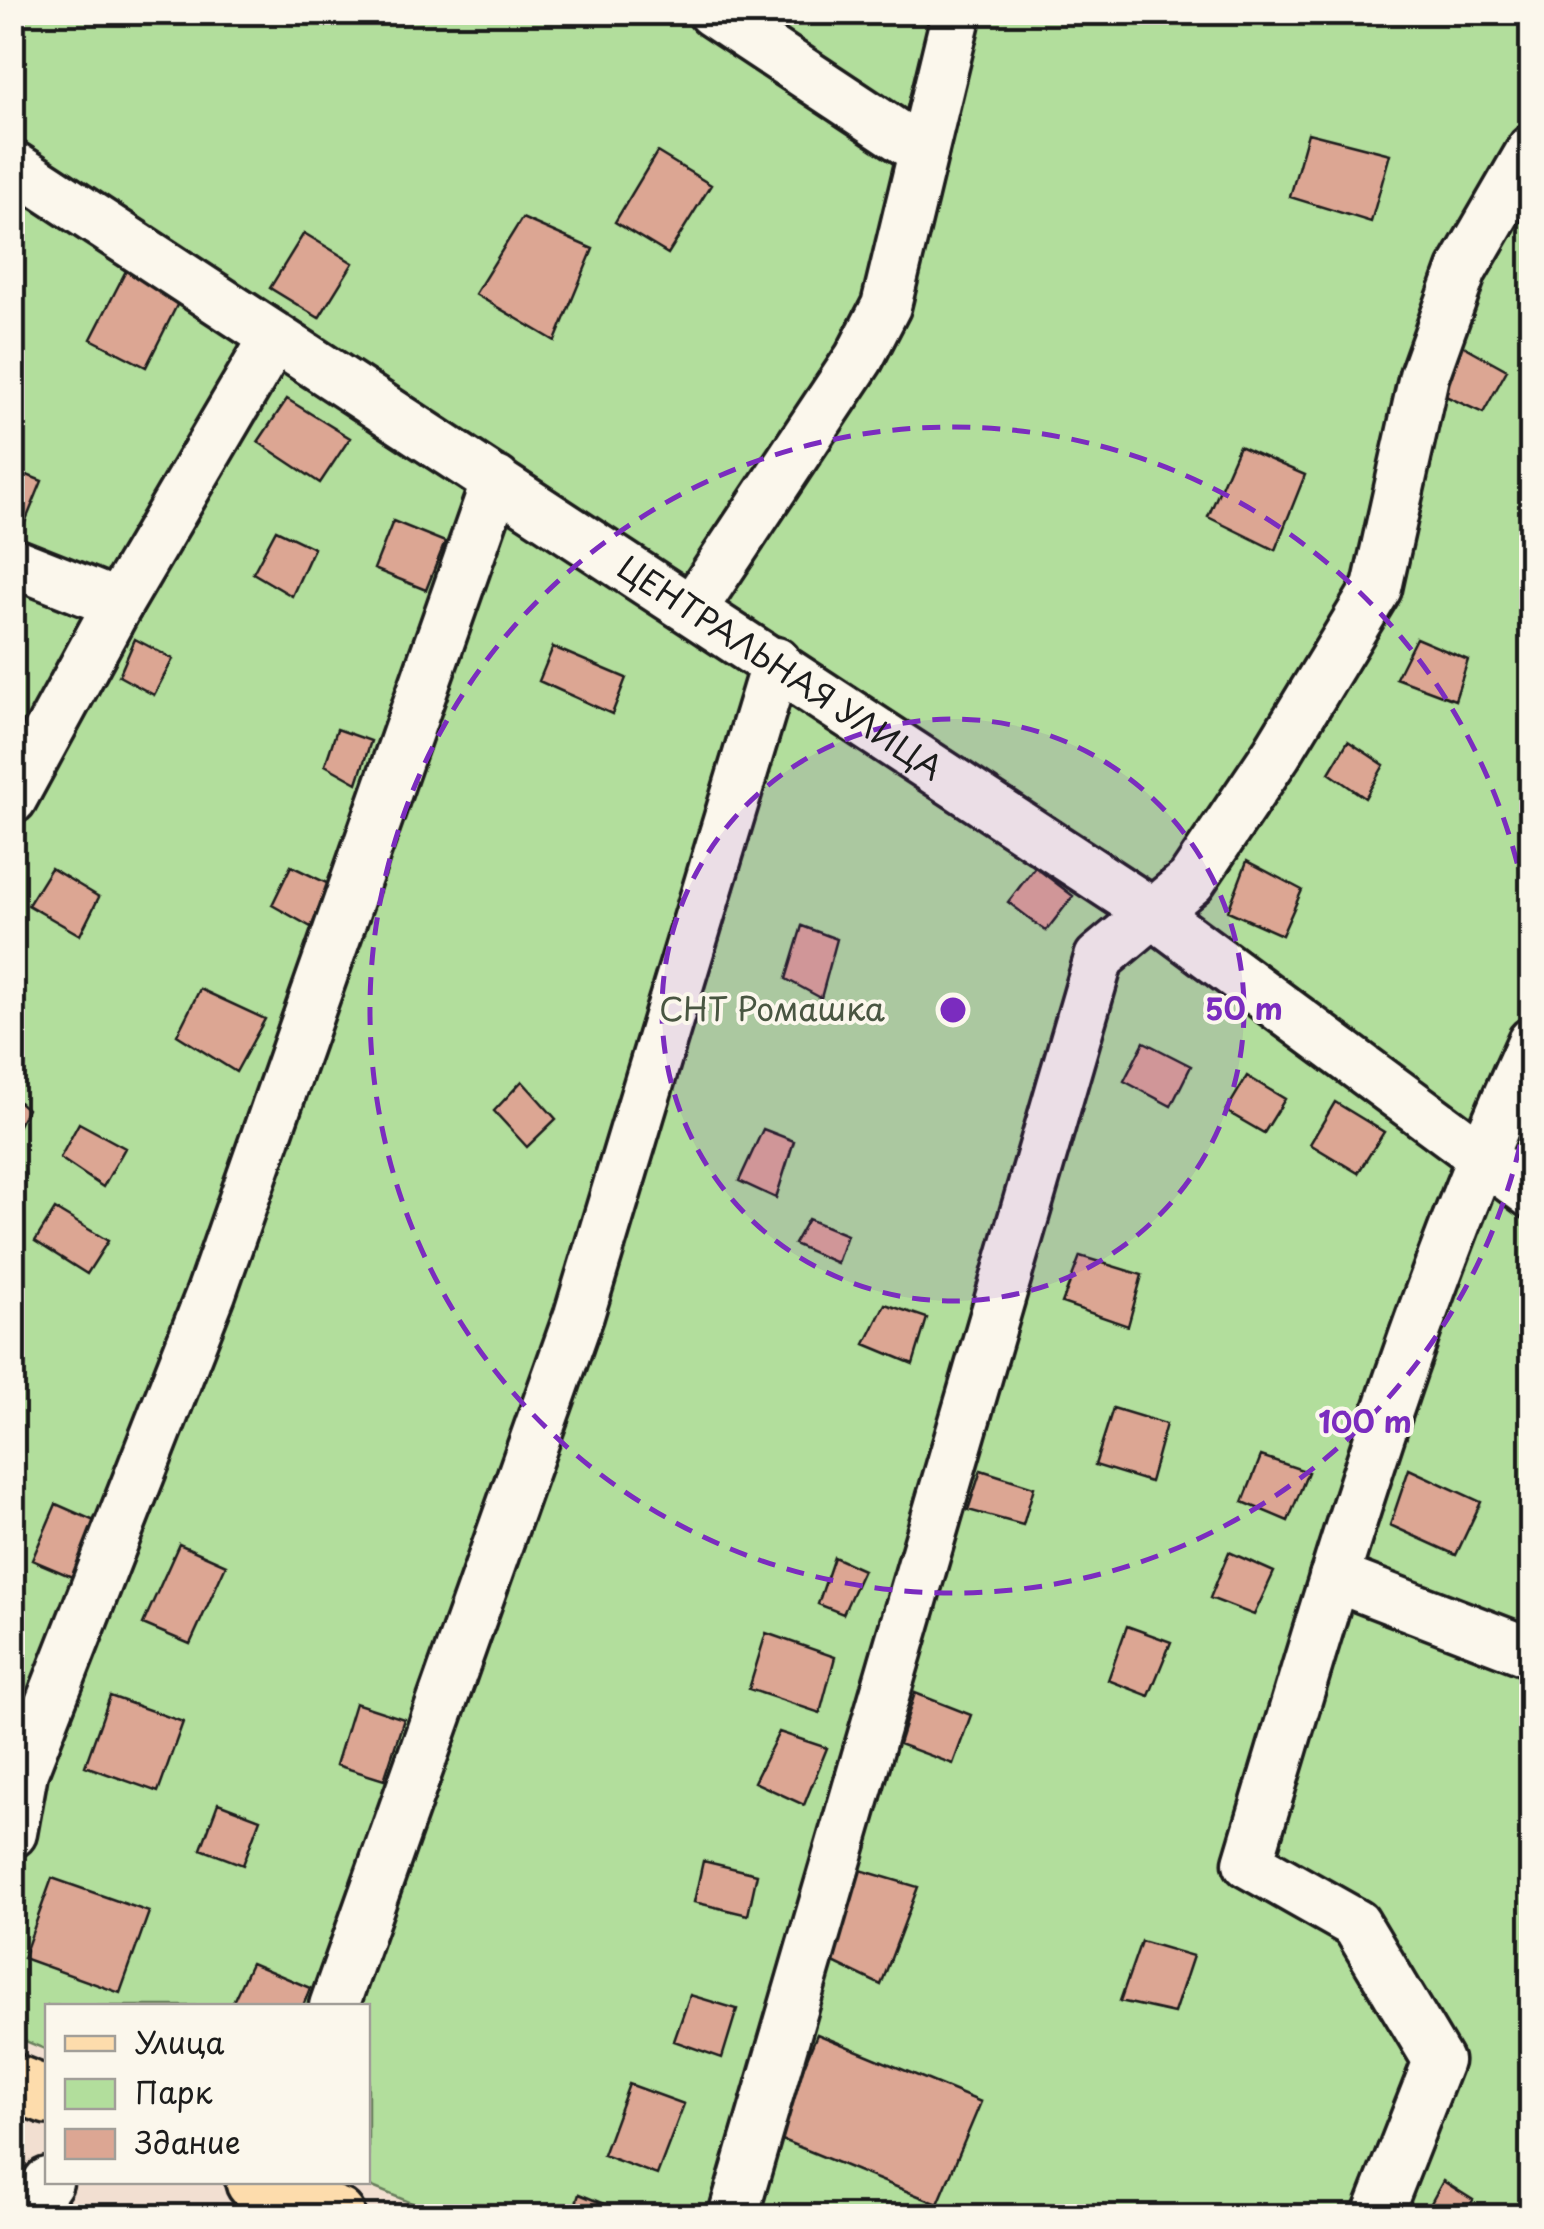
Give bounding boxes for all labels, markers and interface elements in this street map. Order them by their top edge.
street label: ЦЕНТРАЛЬНАЯ УЛИЦА [609,542,953,791]
park label: СНТ Ромашка [659,984,885,1032]
text: 50 m [1205,985,1283,1030]
centre of rings [935,992,971,1028]
text: 100 m [1318,1398,1412,1443]
legend [45,2004,370,2184]
text: Улица [135,2019,225,2064]
text: Парк [135,2069,213,2114]
text: Здание [135,2119,241,2164]

